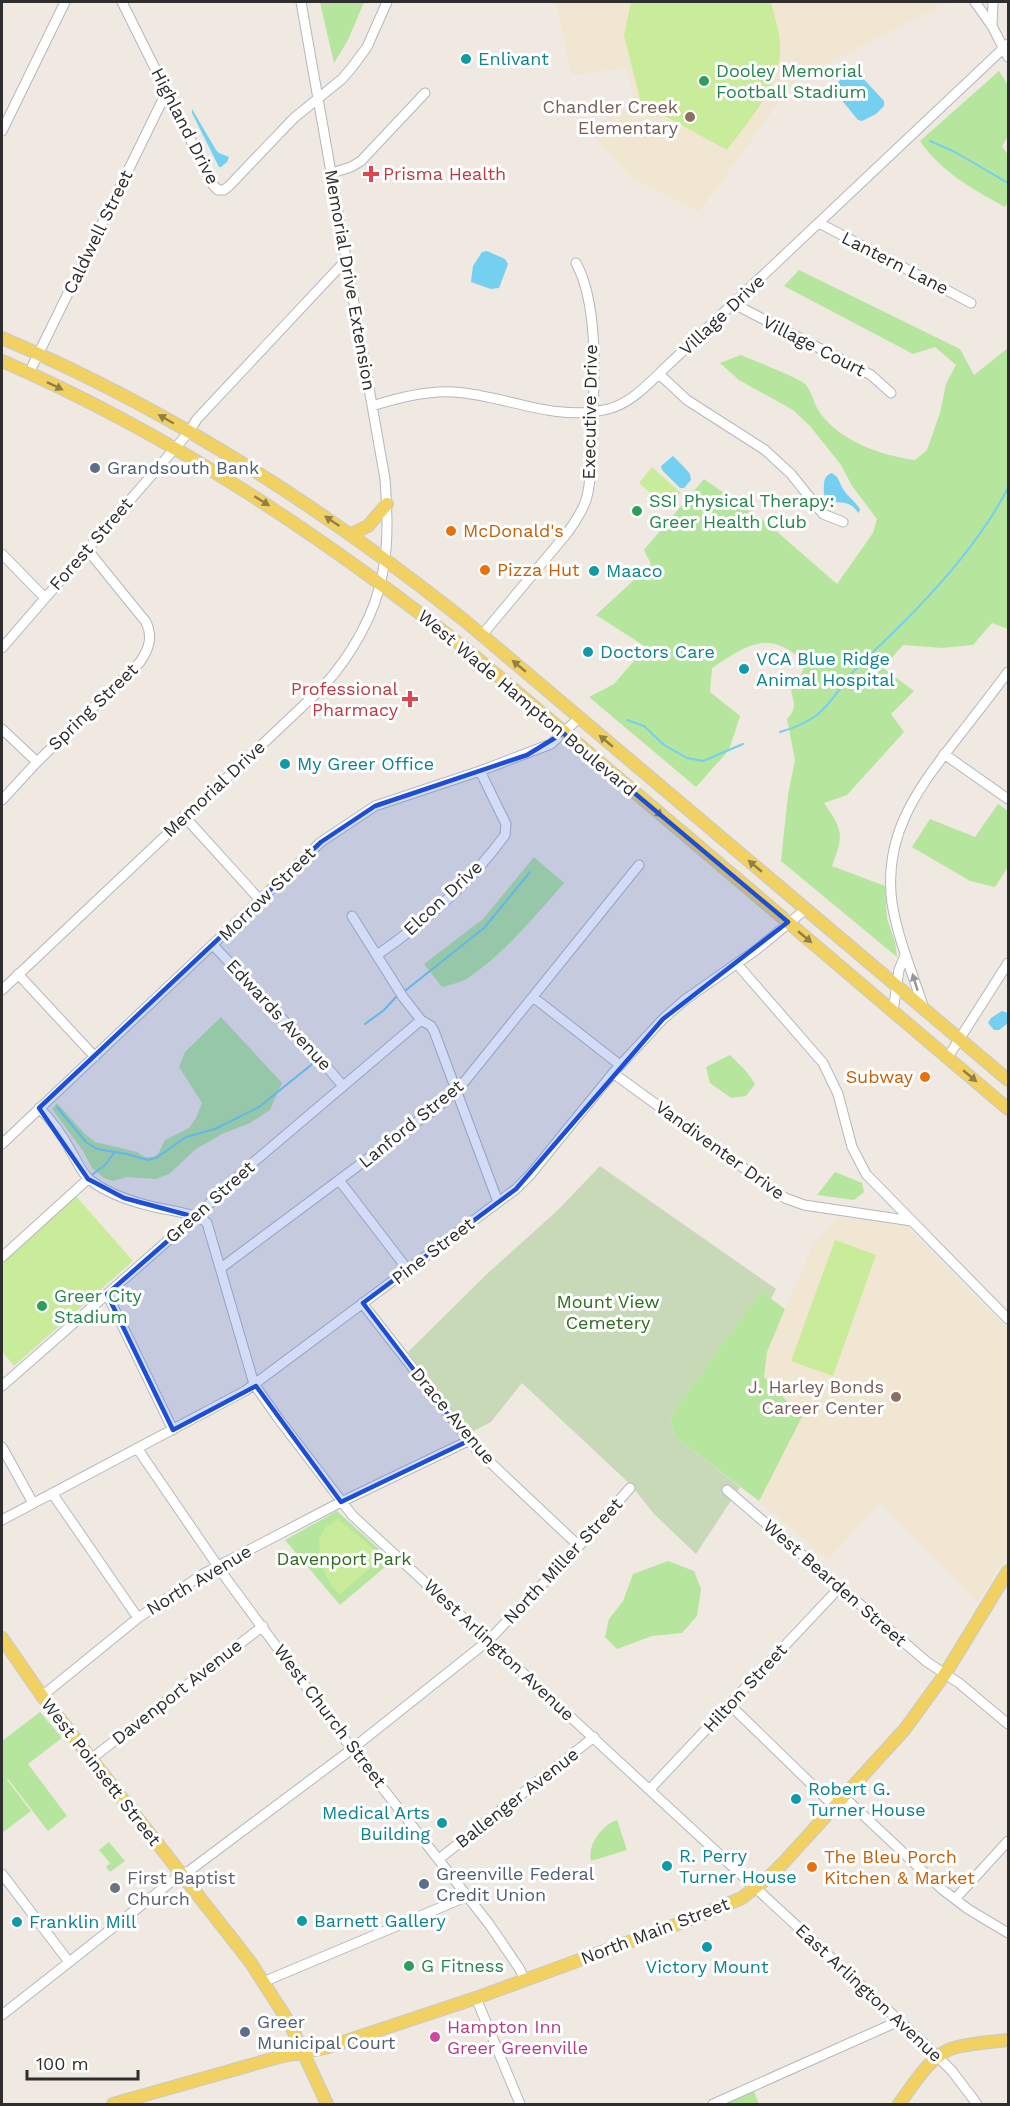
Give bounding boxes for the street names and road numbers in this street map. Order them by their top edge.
street label: Highland Drive [147,64,224,187]
street label: Caldwell Street [58,166,137,297]
street label: Memorial Drive Extension [321,168,380,392]
street label: Lantern Lane [838,227,952,298]
street label: Village Drive [675,270,769,359]
street label: Village Court [759,311,869,381]
street label: Executive Drive [578,344,601,480]
street label: Forest Street [45,493,137,594]
street label: West Wade Hampton Boulevard [414,605,641,800]
street label: Spring Street [44,659,142,754]
street label: Memorial Drive [158,736,269,841]
street label: Morrow Street [214,842,320,945]
street label: Elcon Drive [399,856,486,939]
street label: Edwards Avenue [222,955,336,1075]
street label: Lanford Street [354,1075,467,1172]
street label: Vandiventer Drive [652,1096,789,1204]
street label: Green Street [161,1156,259,1247]
street label: Pine Street [387,1213,478,1288]
street label: Drace Avenue [407,1363,500,1468]
street label: North Miller Street [499,1493,627,1628]
street label: West Bearden Street [759,1515,912,1651]
street label: North Avenue [143,1540,255,1619]
street label: West Arlington Avenue [420,1574,579,1725]
street label: Davenport Avenue [107,1634,246,1749]
street label: Hilton Street [698,1639,791,1736]
street label: West Church Street [270,1640,391,1792]
street label: West Poinsett Street [37,1694,166,1850]
street label: Ballenger Avenue [451,1743,582,1852]
street label: North Main Street [578,1892,732,1969]
street label: East Arlington Avenue [792,1919,947,2066]

